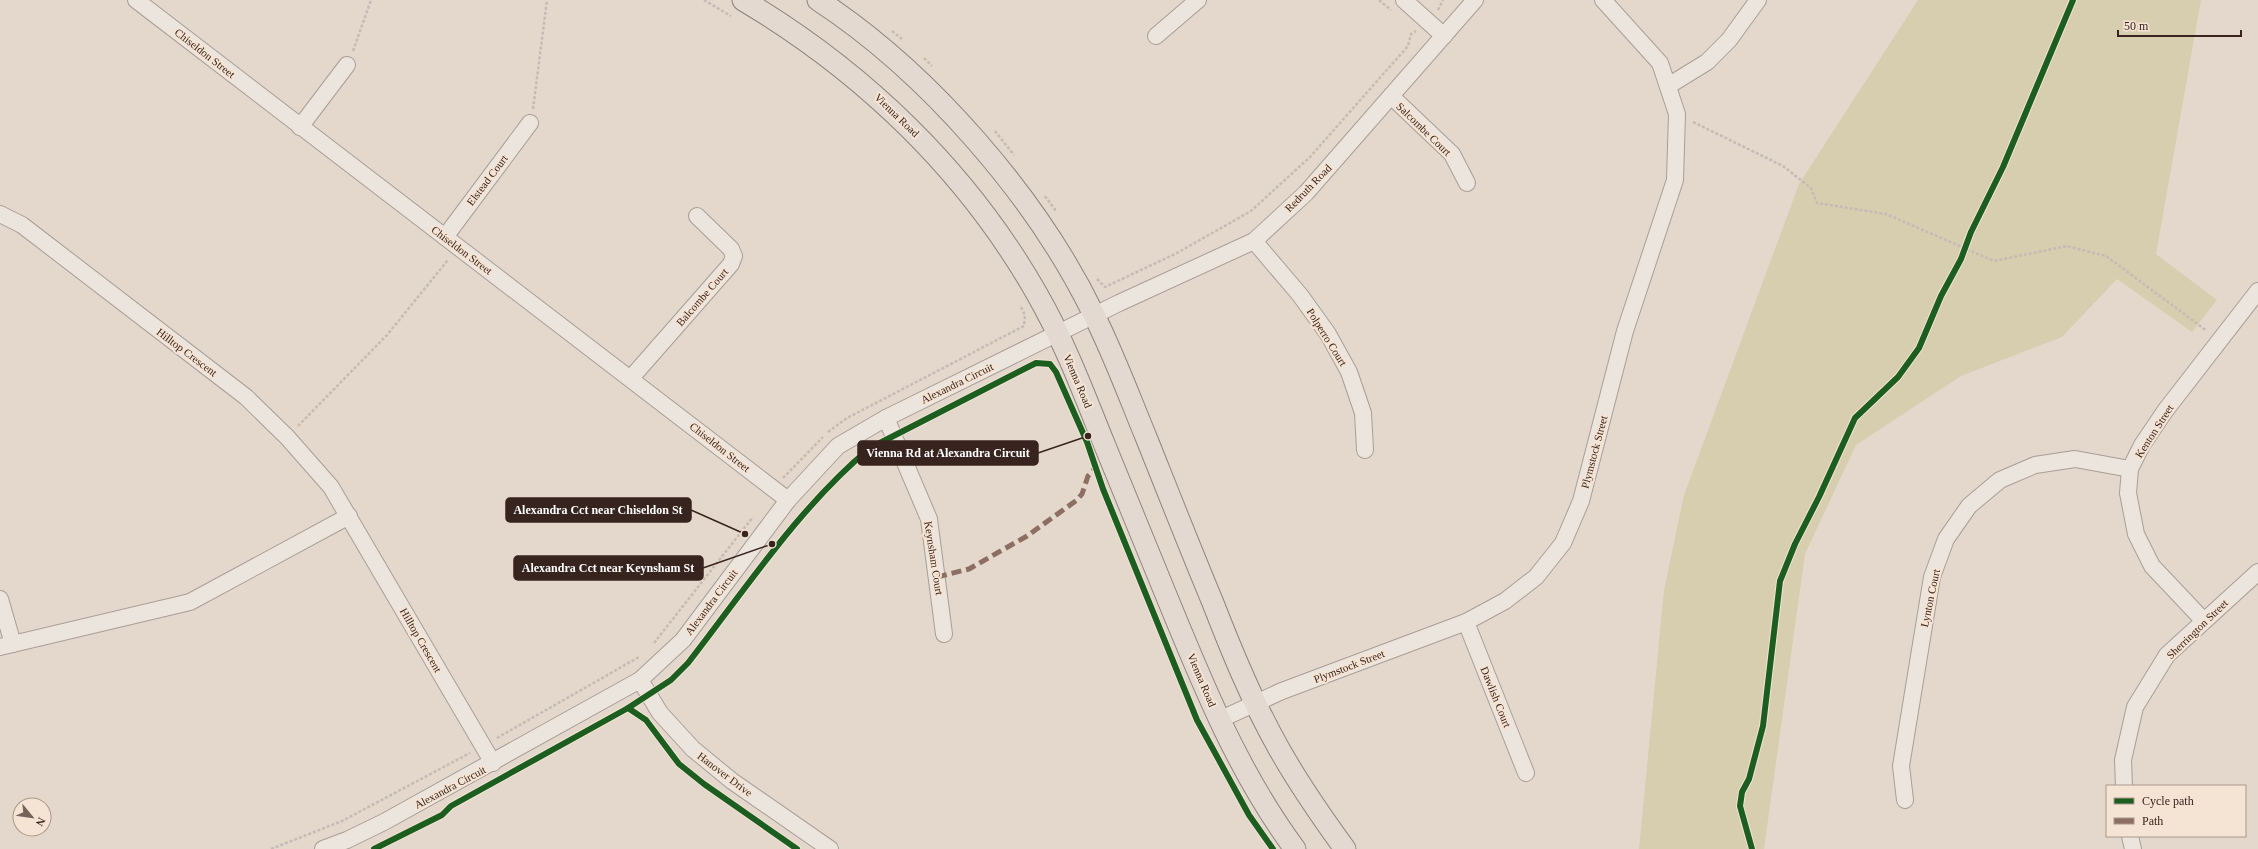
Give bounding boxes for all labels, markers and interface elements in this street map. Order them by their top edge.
scale bar [2118,12,2241,38]
text: 50 m [2124,19,2149,33]
street label: Chiseldon Street [173,26,237,80]
street label: Vienna Road [872,91,922,139]
street label: Salcombe Court [1394,100,1454,158]
street label: Elstead Court [464,152,510,208]
street label: Redruth Road [1282,161,1334,214]
street label: Chiseldon Street [429,223,495,277]
street label: Balcombe Court [674,266,730,328]
street label: Polperro Court [1305,306,1349,368]
street label: Hilltop Crescent [154,325,220,379]
street label: Vienna Road [1061,352,1095,410]
street label: Alexandra Circuit [919,360,995,406]
street label: Kenton Street [2132,402,2176,460]
street label: Plymstock Street [1579,414,1609,490]
street label: Chiseldon Street [688,420,752,474]
callout: Vienna Rd at Alexandra Circuit [858,441,1038,465]
text: Vienna Rd at Alexandra Circuit [866,446,1030,460]
callout: Alexandra Cct near Chiseldon St [506,498,691,522]
text: Alexandra Cct near Chiseldon St [513,503,683,517]
street label: Keynsham Court [922,520,946,596]
callout: Alexandra Cct near Keynsham St [514,556,703,580]
text: Alexandra Cct near Keynsham St [522,561,694,575]
street label: Alexandra Circuit [682,567,740,637]
street label: Lynton Court [1918,568,1942,628]
street label: Sherrington Street [2164,597,2230,661]
street label: Hilltop Crescent [398,606,444,674]
street label: Plymstock Street [1312,647,1386,685]
street label: Vienna Road [1185,651,1219,709]
street label: Dawlish Court [1478,665,1514,729]
street label: Hanover Drive [695,749,755,799]
street label: Alexandra Circuit [412,763,488,811]
legend [2106,785,2246,837]
text: Cycle path [2142,794,2194,808]
north arrow [12,797,52,837]
text: Path [2142,814,2163,828]
text: N [34,815,48,828]

